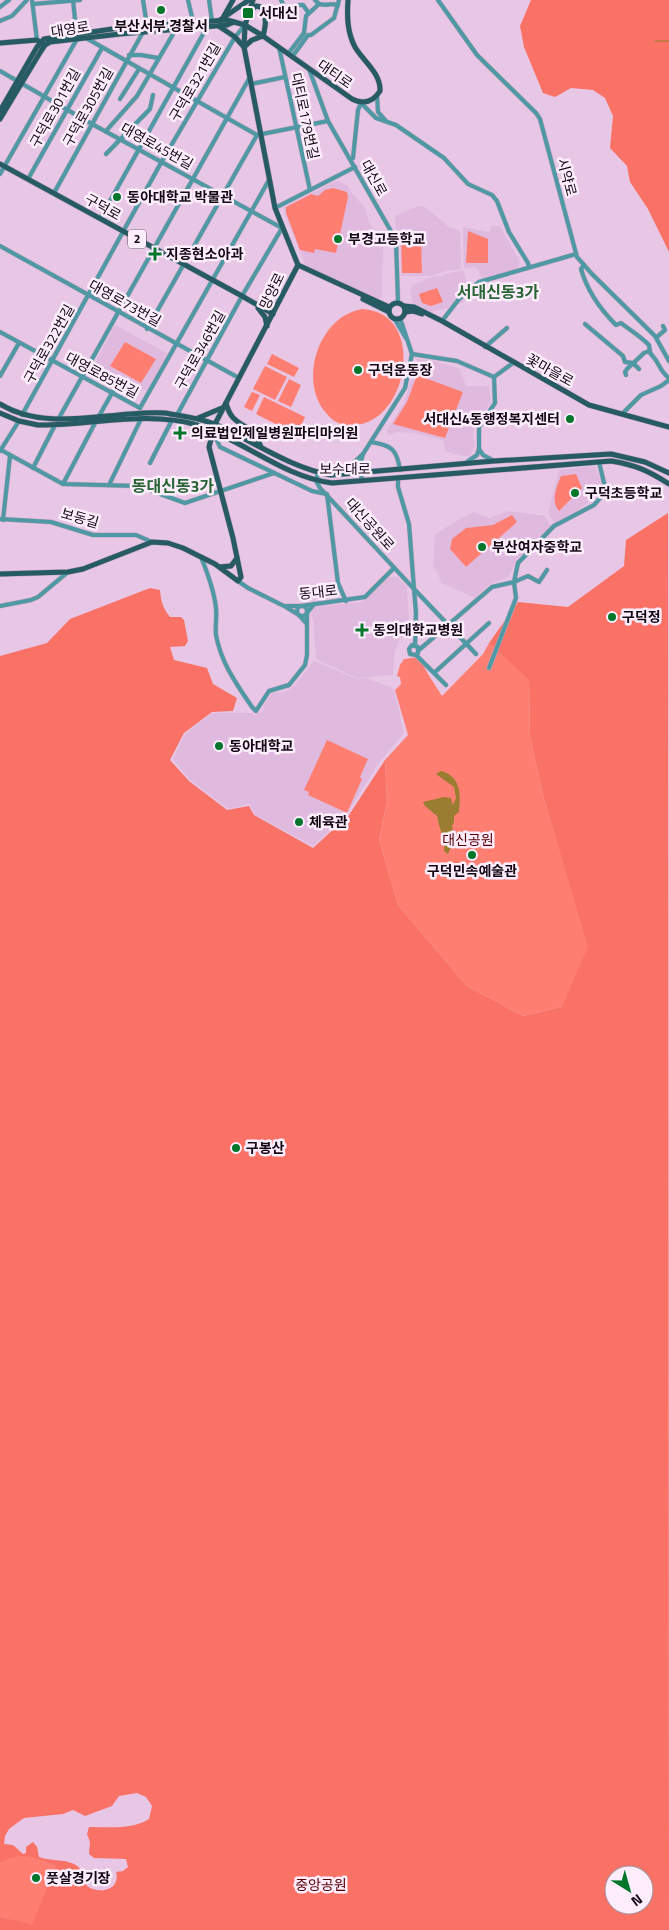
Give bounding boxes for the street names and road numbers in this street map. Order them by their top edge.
street label: 대영로 [49,15,91,42]
street label: 구덕로321번길 [163,38,226,125]
street label: 대티로 [313,54,357,93]
street label: 구덕로305번길 [57,63,118,150]
street label: 구덕로301번길 [24,64,85,151]
street label: 대티로179번길 [286,71,325,161]
street label: 대영로45번길 [117,117,197,174]
street label: 시약로 [552,155,583,198]
street label: 대신로 [356,156,393,200]
street label: 구덕로 [81,188,125,225]
road number: 2 [128,230,146,248]
street label: 망양로 [254,269,290,313]
street label: 대영로73번길 [85,274,165,331]
street label: 구덕로322번길 [18,300,79,387]
street label: 구덕로346번길 [169,306,230,393]
street label: 대영로85번길 [62,346,143,403]
street label: 꽃마을로 [523,348,578,391]
street label: 보수대로 [319,458,371,479]
street label: 대신공원로 [341,493,400,555]
street label: 보동길 [59,502,102,533]
street label: 동대로 [298,579,338,604]

